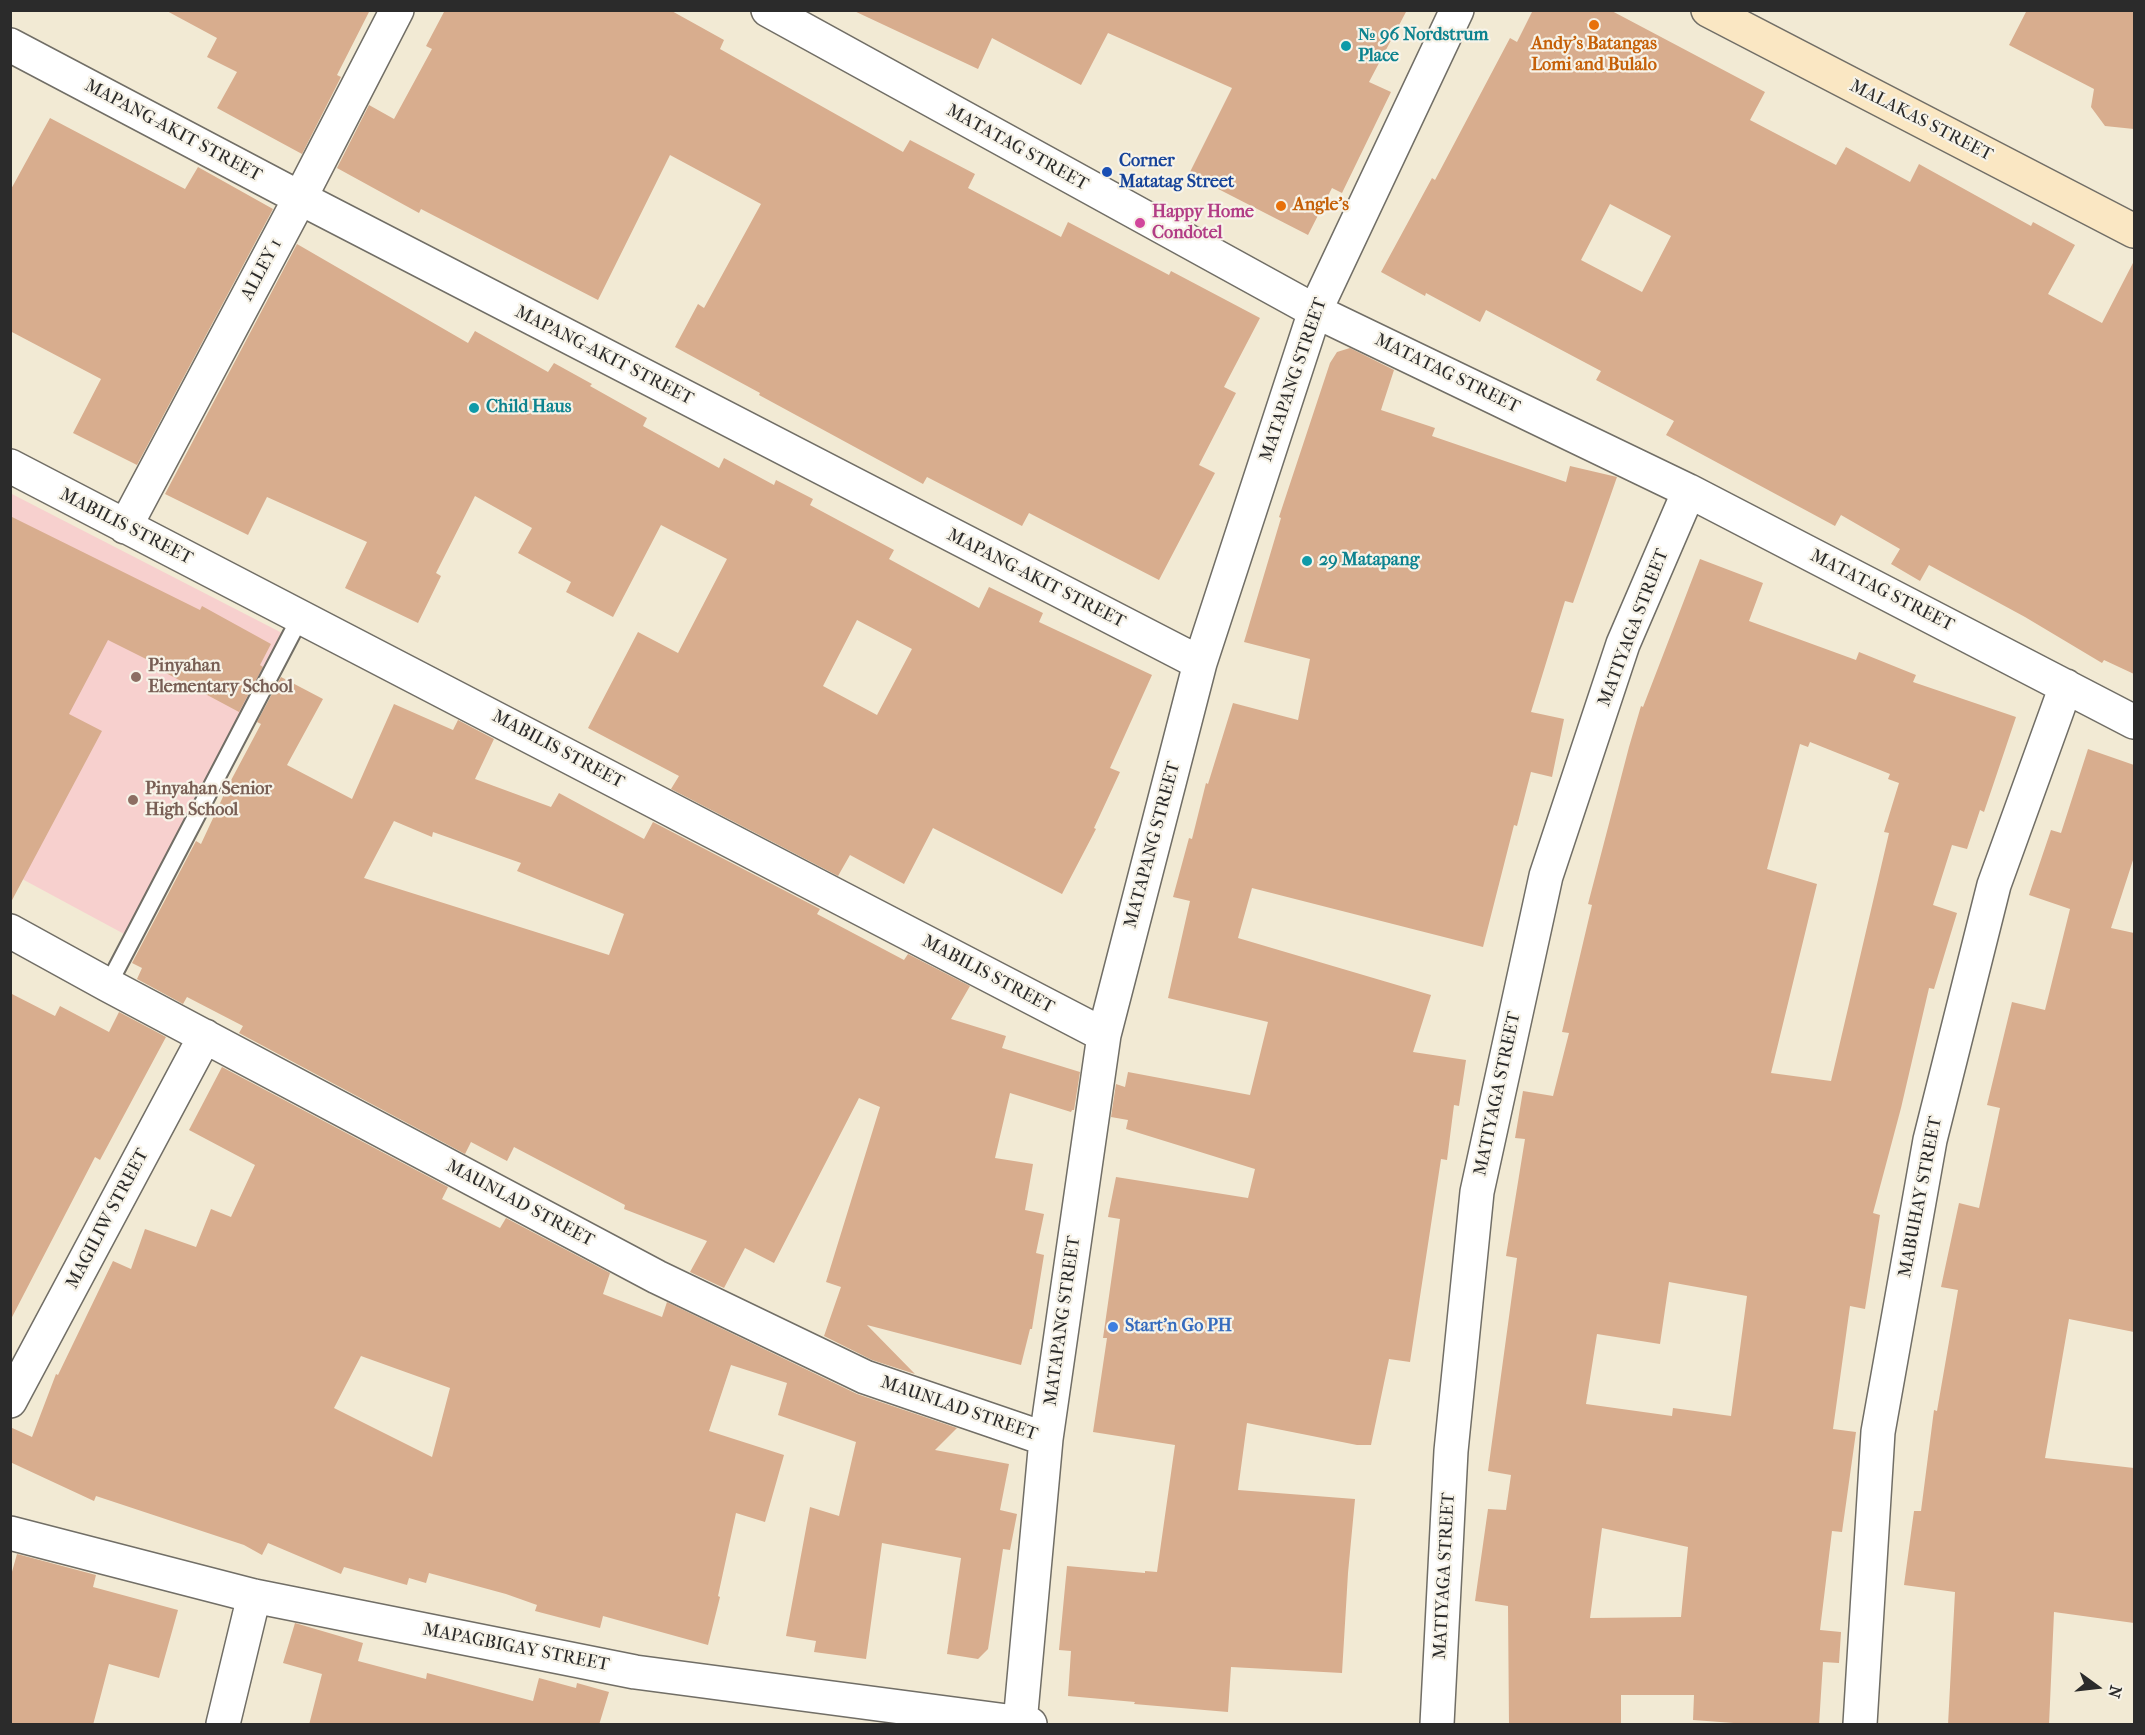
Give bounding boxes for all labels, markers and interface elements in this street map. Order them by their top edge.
marker: Andy's Batangas Lomi and Bulalo [1587,18,1601,32]
place label: № 96 Nordstrum Place [1358,25,1488,68]
place label: Andy's Batangas Lomi and Bulalo [1531,34,1657,76]
marker: № 96 Nordstrum Place [1339,39,1353,53]
street label: MAPANG-AKIT STREET [81,75,265,187]
street label: MALAKAS STREET [1846,76,1996,166]
street label: MATATAG STREET [942,100,1092,196]
place label: Corner Matatag Street [1119,151,1234,194]
marker: Corner Matatag Street [1100,165,1114,179]
place label: Angle’s [1293,195,1349,217]
marker: Angle’s [1274,199,1288,213]
place label: Happy Home Condotel [1152,202,1254,244]
marker: Happy Home Condotel [1133,216,1147,230]
street label: ALLEY 1 [237,235,287,305]
street label: MATAPANG STREET [1256,295,1332,465]
street label: MAPANG-AKIT STREET [511,302,697,410]
street label: MATATAG STREET [1371,330,1523,418]
place label: Child Haus [486,397,571,419]
marker: Child Haus [467,401,481,415]
street label: MABILIS STREET [56,484,196,570]
street label: MAPANG-AKIT STREET [943,525,1129,633]
street label: MATATAG STREET [1806,545,1958,637]
street label: MATIYAGA STREET [1594,546,1674,710]
place label: 29 Matapang [1319,550,1419,572]
marker: 29 Matapang [1300,554,1314,568]
place label: Pinyahan Elementary School [148,656,293,698]
marker: Pinyahan Elementary School [129,670,143,684]
street label: MABILIS STREET [488,706,628,794]
street label: MATAPANG STREET [1120,759,1186,931]
place label: Pinyahan Senior High School [145,779,272,822]
marker: Pinyahan Senior High School [126,793,140,807]
street label: MABILIS STREET [918,931,1058,1019]
street label: MATIYAGA STREET [1470,1010,1526,1178]
street label: MABUHAY STREET [1895,1115,1947,1279]
street label: MAGILIW STREET [62,1145,154,1293]
street label: MAUNLAD STREET [442,1156,598,1252]
street label: MATAPANG STREET [1040,1235,1086,1407]
place label: Start'n Go PH [1125,1316,1232,1338]
marker: Start'n Go PH [1106,1320,1120,1334]
street label: MAUNLAD STREET [878,1372,1040,1446]
street label: MATIYAGA STREET [1430,1492,1460,1660]
street label: MAPAGBIGAY STREET [421,1619,611,1677]
north arrow [2067,1657,2127,1717]
text: N [2104,1683,2126,1700]

